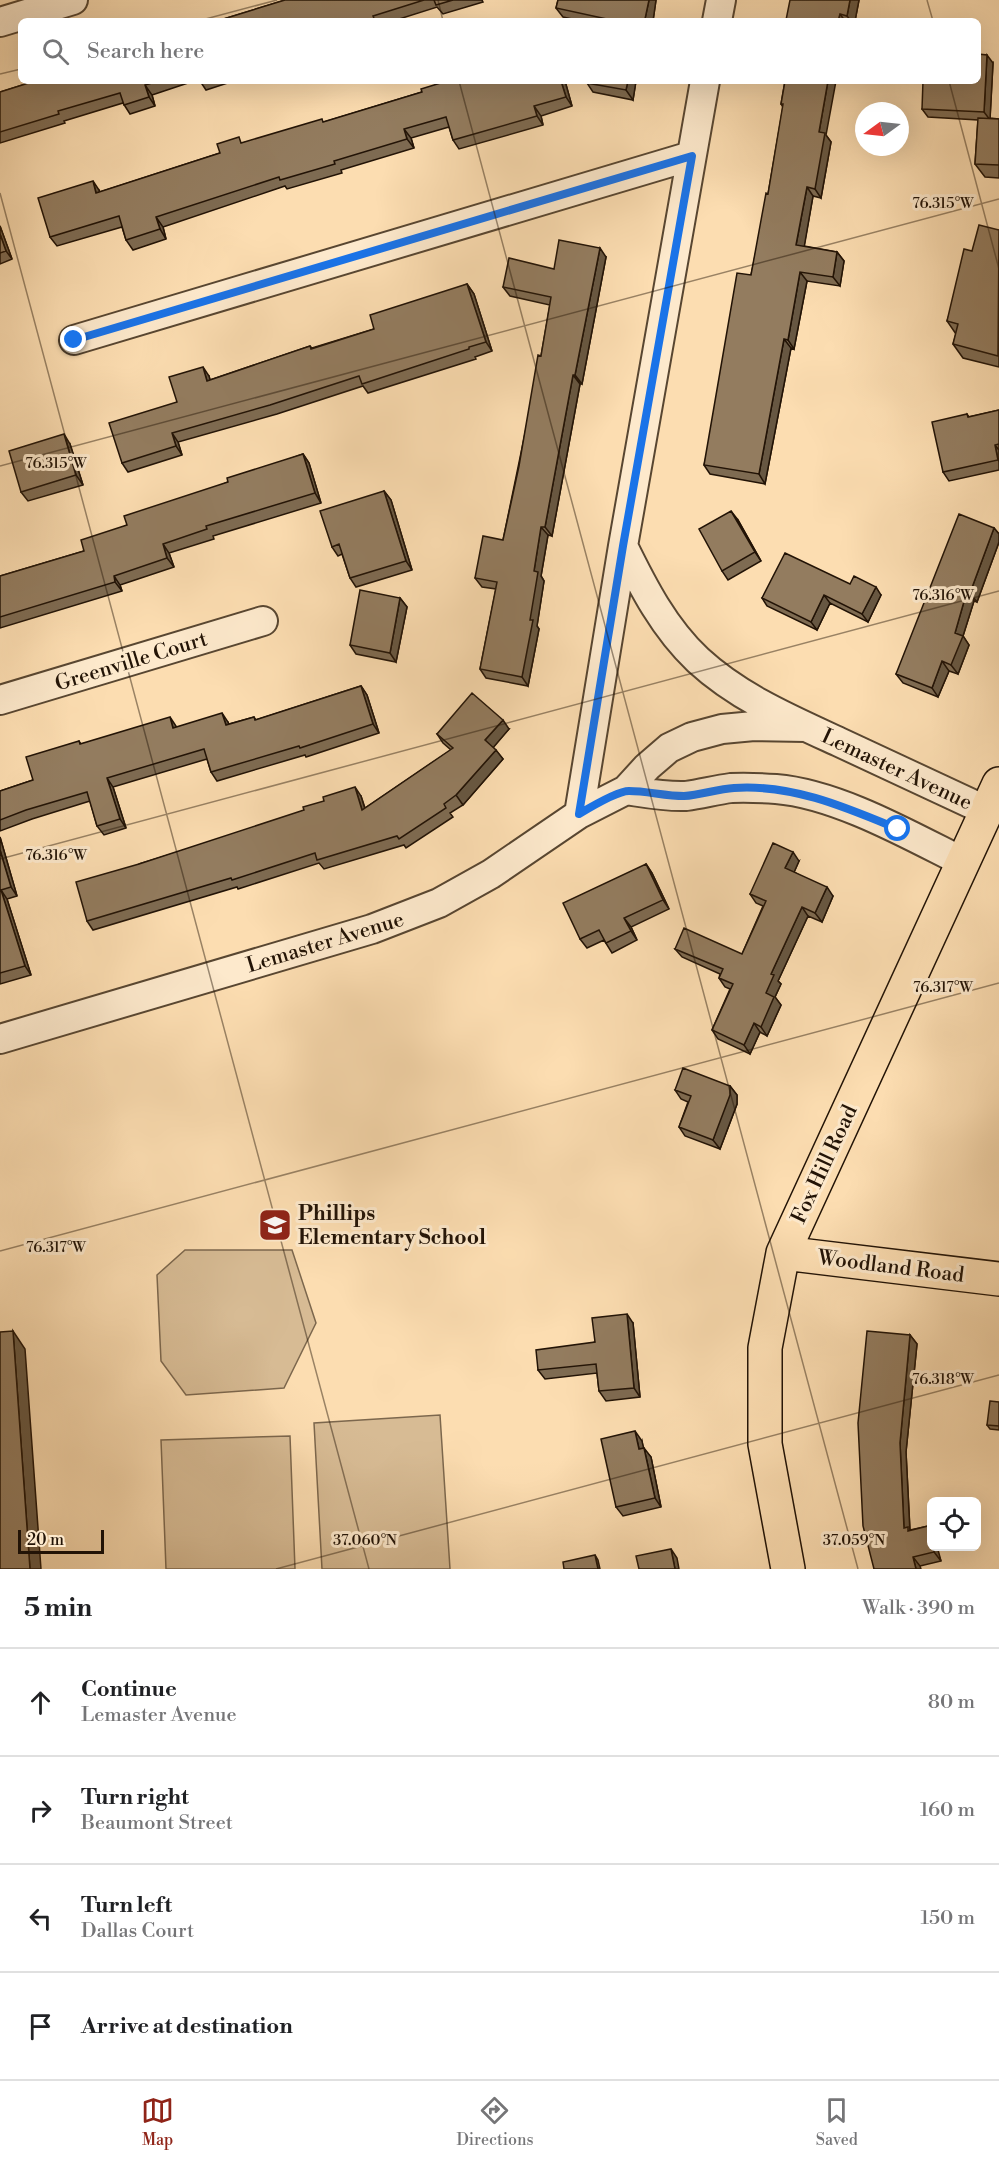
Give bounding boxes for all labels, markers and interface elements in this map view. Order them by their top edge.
search box [18,18,981,84]
icon: search [39,35,72,68]
text: Search here [87,38,204,65]
north arrow [855,102,909,156]
text: 76.315°W [912,194,974,213]
route end [60,326,86,352]
text: 76.315°W [25,454,87,473]
text: 76.316°W [912,586,974,605]
street label: Greenville Court [52,626,211,697]
street label: Lemaster Avenue [817,724,976,816]
route start [884,815,910,841]
text: 76.316°W [25,846,87,865]
street label: Lemaster Avenue [243,907,407,979]
text: 76.317°W [913,978,973,997]
street label: Fox Hill Road [786,1101,864,1228]
place label: Phillips Elementary School [298,1201,486,1251]
school or university icon: Phillips Elementary School [257,1207,293,1243]
text: 76.317°W [26,1238,86,1257]
street label: Woodland Road [815,1245,966,1289]
text: 76.318°W [912,1370,974,1389]
map controls [927,1497,981,1551]
button: locate [927,1497,981,1551]
scale bar [18,1527,104,1554]
text: 20 m [27,1530,64,1550]
text: 37.060°N [333,1531,397,1550]
text: 37.059°N [823,1531,885,1550]
text: 5 min [24,1592,92,1624]
text: Walk · 390 m [862,1596,975,1621]
text: Continue [81,1676,177,1703]
icon: ahead [24,1686,57,1719]
text: 80 m [928,1690,975,1715]
text: Lemaster Avenue [81,1703,237,1728]
text: Turn right [81,1784,189,1811]
icon: right [24,1794,57,1827]
text: 160 m [920,1798,975,1823]
text: Beaumont Street [81,1811,233,1836]
text: Turn left [81,1892,172,1919]
icon: left [24,1902,57,1935]
text: 150 m [920,1906,975,1931]
text: Dallas Court [81,1919,194,1944]
icon: arrive [24,2010,57,2043]
text: Arrive at destination [81,2013,293,2040]
tab: Map [141,2094,174,2150]
tab: Directions [456,2094,534,2150]
tab: Saved [816,2094,858,2150]

